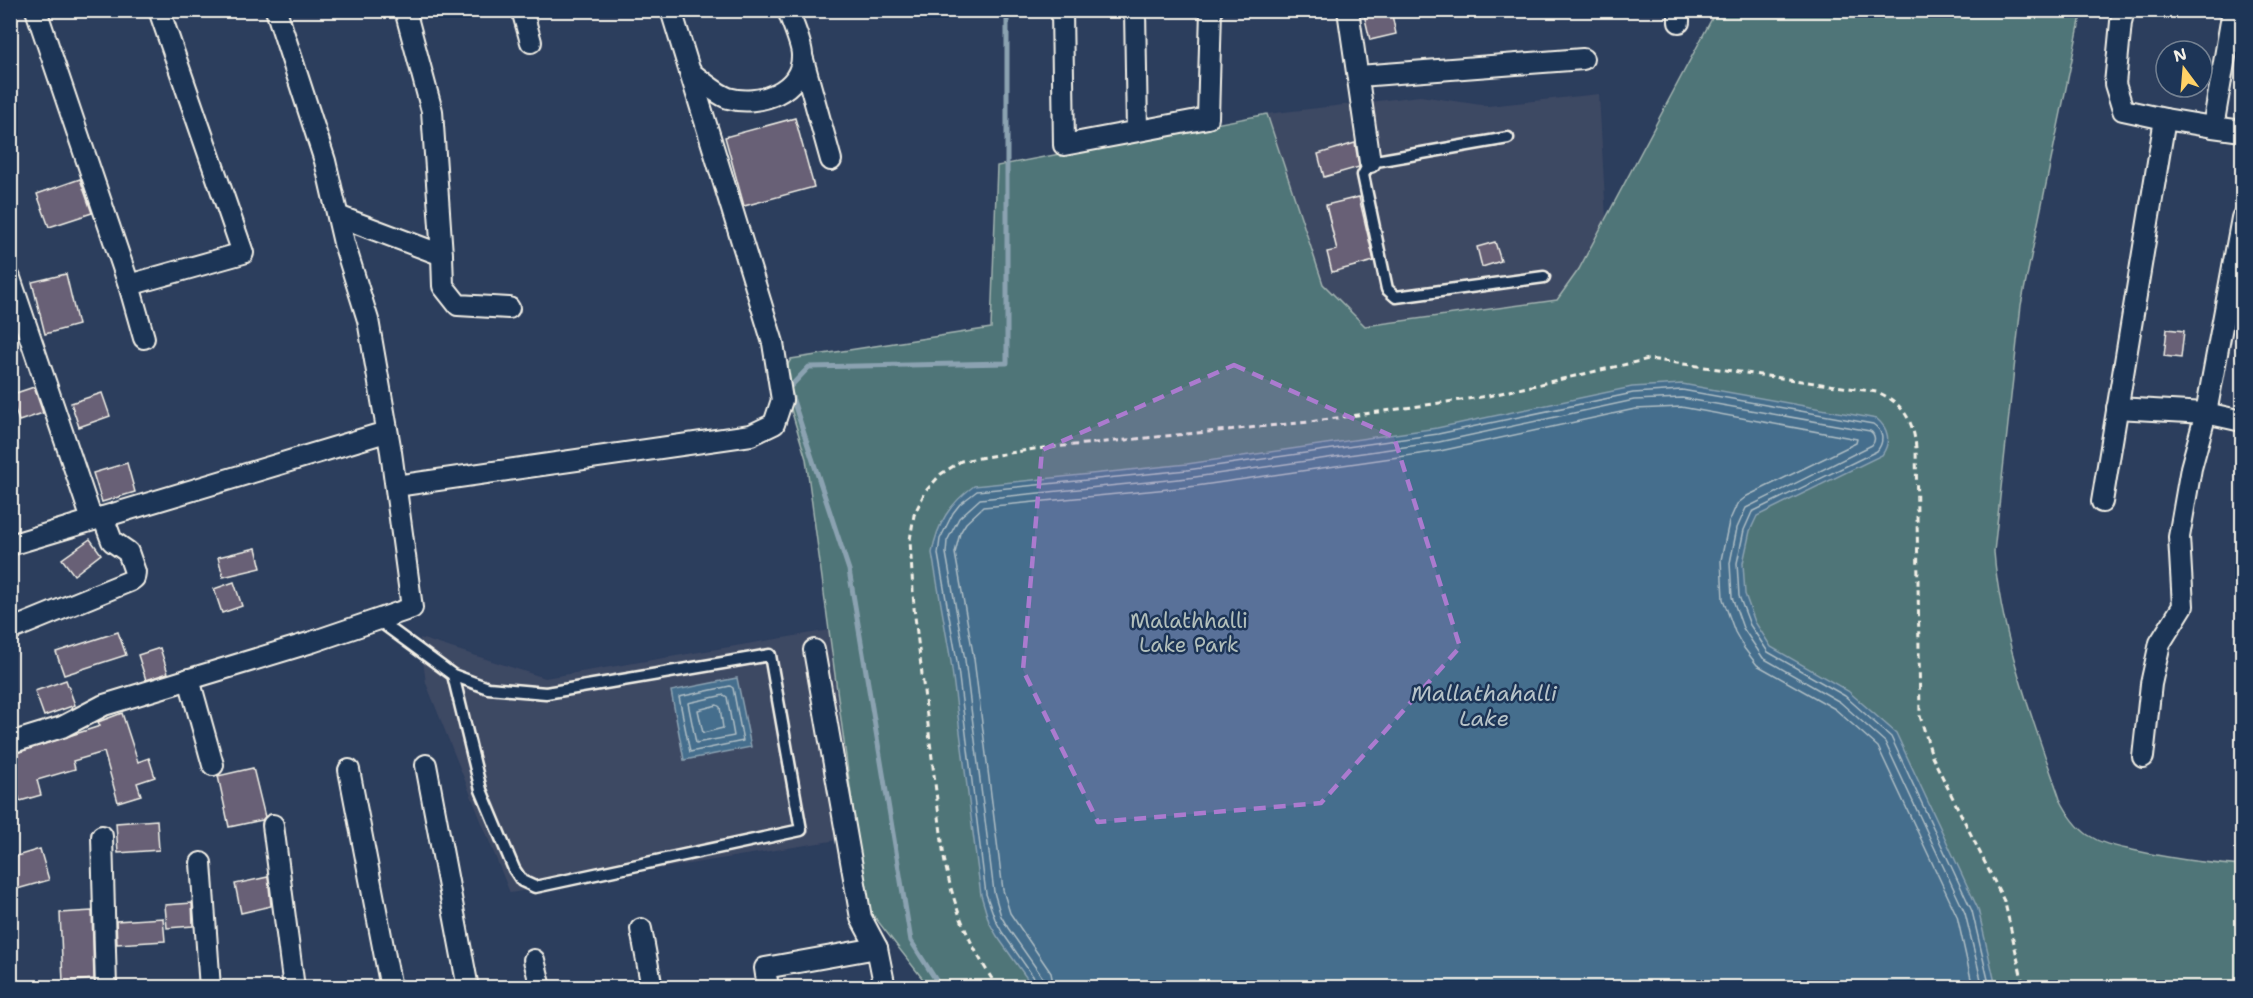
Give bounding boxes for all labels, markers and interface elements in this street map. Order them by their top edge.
north arrow [2154,39,2214,99]
text: N [2171,43,2189,67]
park label: Malathhalli Lake Park [1130,607,1248,659]
water label: Mallathahalli Lake [1411,679,1558,733]

